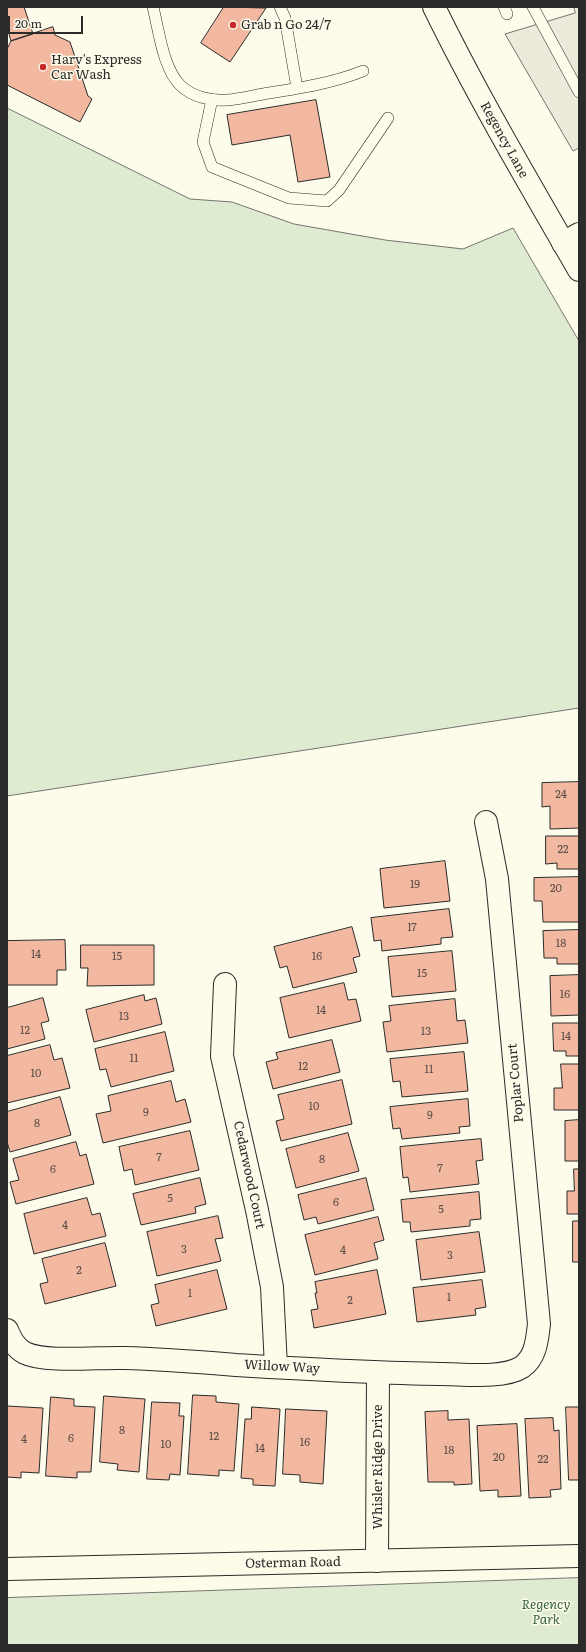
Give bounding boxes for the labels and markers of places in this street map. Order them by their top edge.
place label: Grab n Go 24/7 [241,17,331,33]
marker: Grab n Go 24/7 [228,20,238,30]
place label: Harv's Express Car Wash [51,52,142,83]
marker: Harv's Express Car Wash [38,62,48,72]

